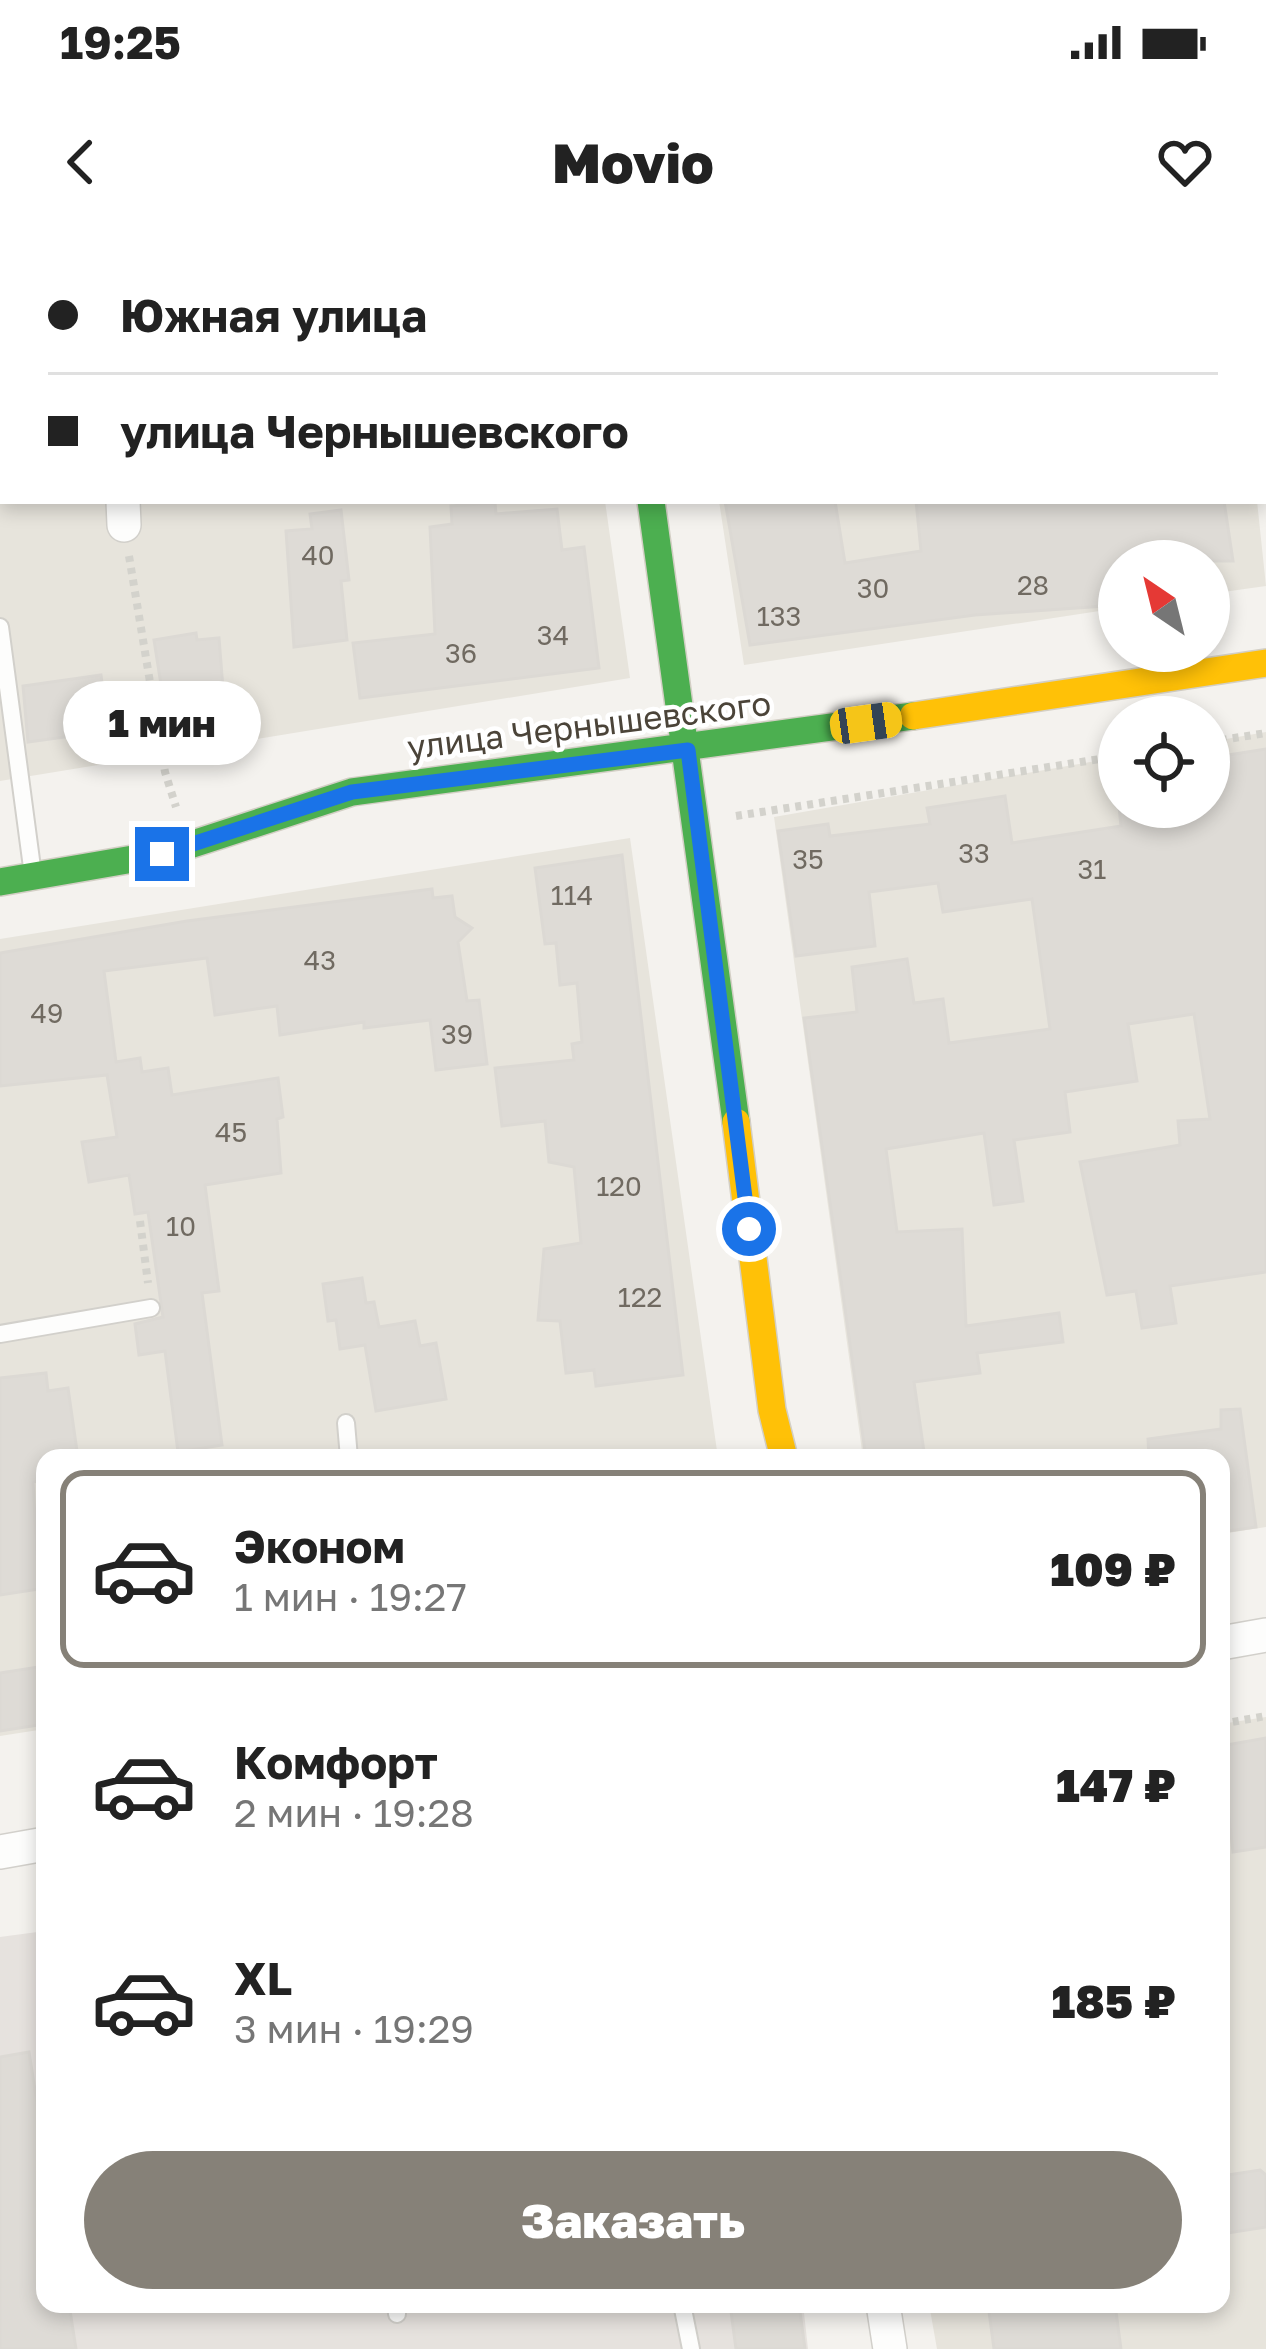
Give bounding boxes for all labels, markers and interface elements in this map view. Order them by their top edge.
text: 19:25 [60,15,181,69]
icon: back [48,129,114,195]
icon: heart [1152,129,1218,195]
text: Movio [552,130,714,195]
text: Южная улица [120,288,427,342]
text: улица Чернышевского [120,404,629,458]
house number: 40 [301,539,335,571]
north arrow [1098,540,1230,672]
map controls [1098,540,1230,828]
house number: 28 [1017,569,1049,601]
house number: 30 [857,572,889,604]
house number: 133 [757,600,801,632]
house number: 34 [537,619,569,651]
house number: 36 [445,637,477,669]
callout: 1 мин [63,680,261,764]
street label: улица Чернышевского [405,683,773,766]
button: locate [1098,696,1230,828]
text: 1 мин [108,699,216,746]
car [828,700,904,746]
route end [135,827,189,881]
house number: 33 [958,837,990,869]
house number: 35 [792,843,824,875]
house number: 31 [1078,853,1106,885]
house number: 114 [551,879,593,911]
house number: 43 [304,944,336,976]
house number: 49 [31,997,63,1029]
house number: 39 [441,1018,473,1050]
house number: 45 [215,1116,247,1148]
house number: 120 [596,1170,642,1202]
route start [722,1202,776,1256]
house number: 10 [166,1210,196,1242]
house number: 122 [618,1281,662,1313]
icon: car [90,1515,198,1623]
text: Эконом [234,1519,405,1573]
text: 109 ₽ [1050,1542,1176,1596]
text: 1 мин · 19:27 [234,1573,467,1620]
icon: car [90,1731,198,1839]
text: Комфорт [234,1735,438,1789]
text: 147 ₽ [1056,1758,1176,1812]
text: 2 мин · 19:28 [234,1789,474,1836]
icon: car [90,1947,198,2055]
text: XL [234,1951,292,2005]
text: 185 ₽ [1051,1974,1176,2028]
text: 3 мин · 19:29 [234,2005,474,2052]
button: Заказать [84,2151,1182,2289]

